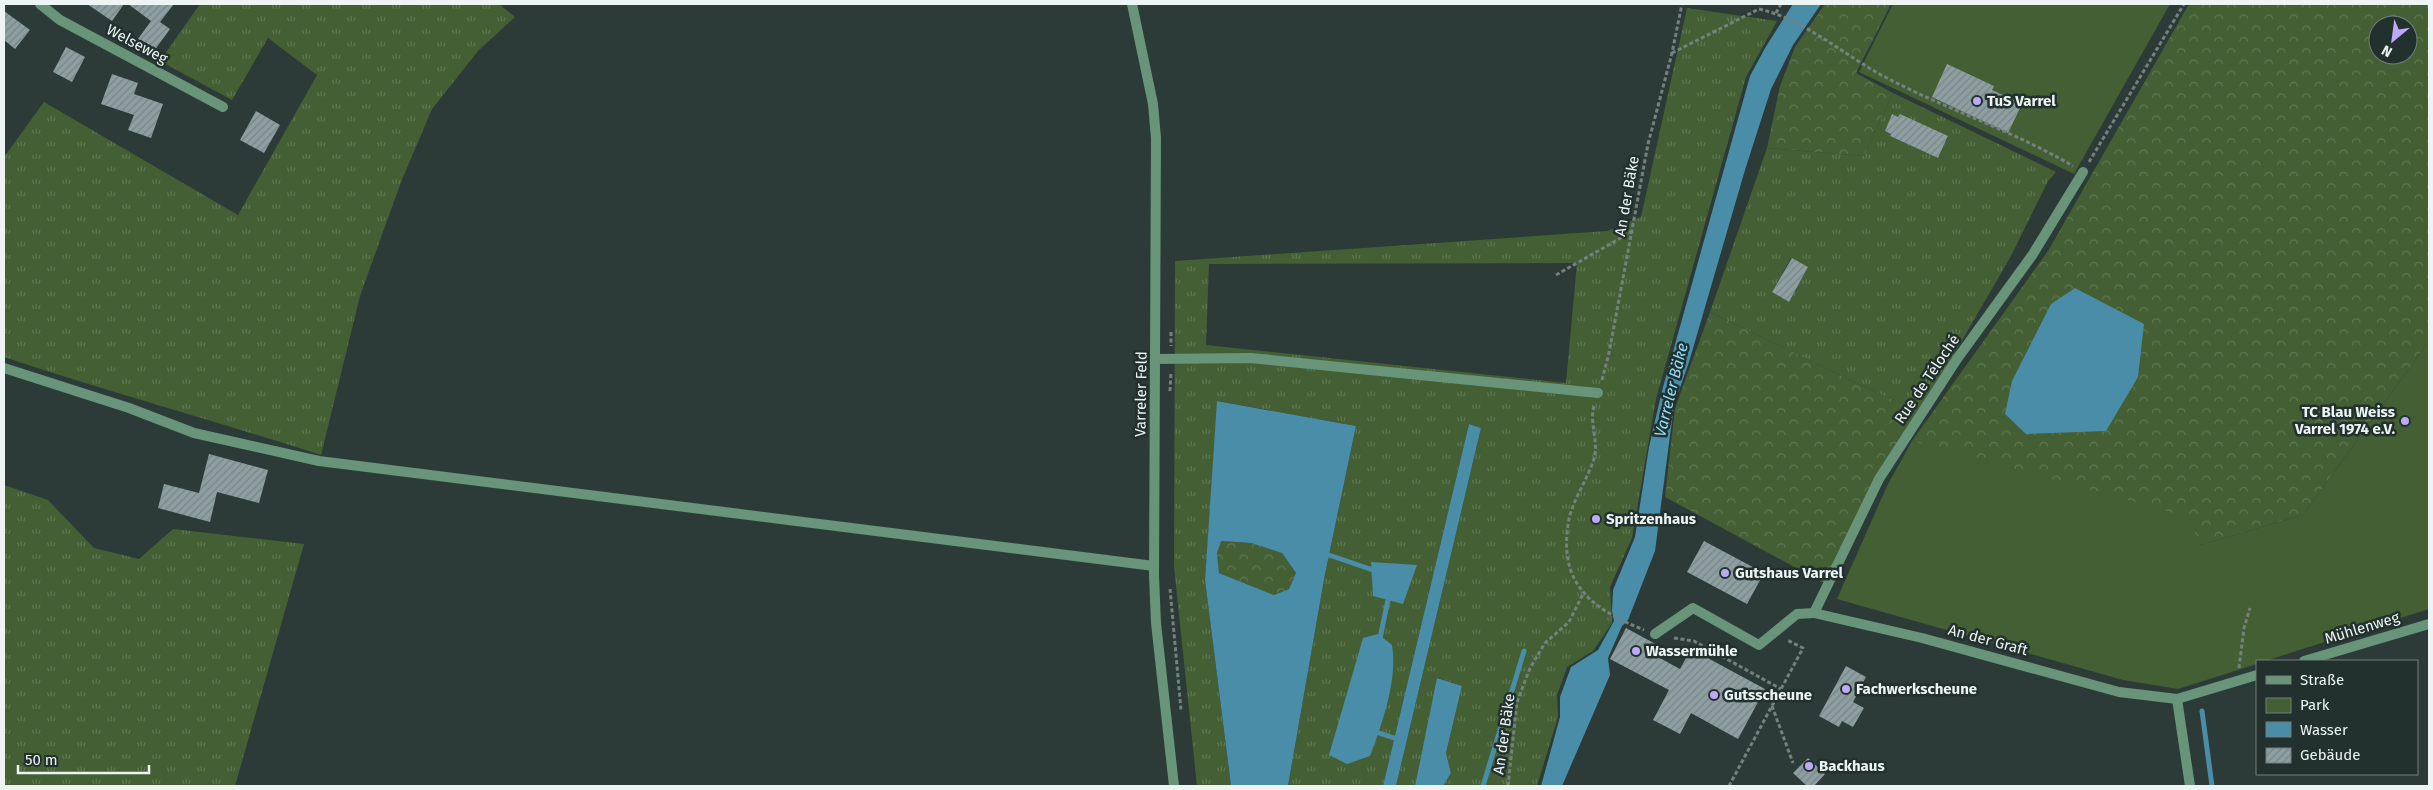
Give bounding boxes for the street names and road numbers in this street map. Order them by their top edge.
street label: Welseweg [103,20,171,68]
street label: An der Bäke [1611,154,1643,238]
street label: Rue de Téloché [1891,331,1963,427]
street label: Varreler Feld [1131,351,1151,437]
street label: Mühlenweg [2322,608,2402,648]
street label: An der Graft [1946,621,2030,659]
street label: An der Bäke [1489,693,1519,775]

